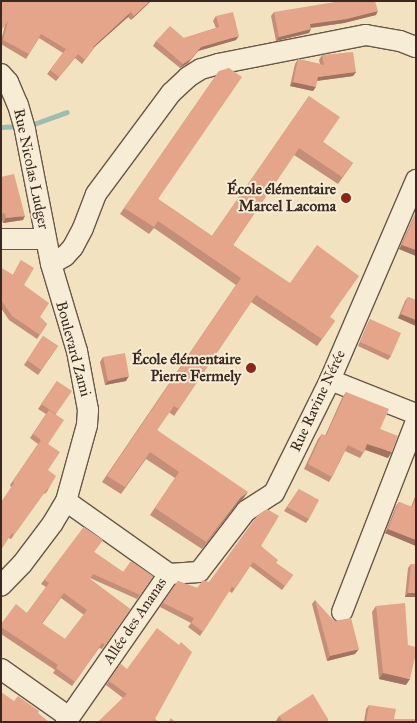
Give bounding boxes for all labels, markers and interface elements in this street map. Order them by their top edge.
street label: Rue Nicolas Ludger [9,107,53,231]
place label: École élémentaire Marcel Lacoma [227,180,336,215]
marker: École élémentaire Marcel Lacoma [340,192,352,204]
street label: Boulevard Zami [52,299,94,399]
street label: Rue Ravine Nérée [287,347,349,455]
place label: École élémentaire Pierre Fermely [132,350,241,385]
marker: École élémentaire Pierre Fermely [245,362,257,374]
street label: Allée des Ananas [99,574,171,668]

